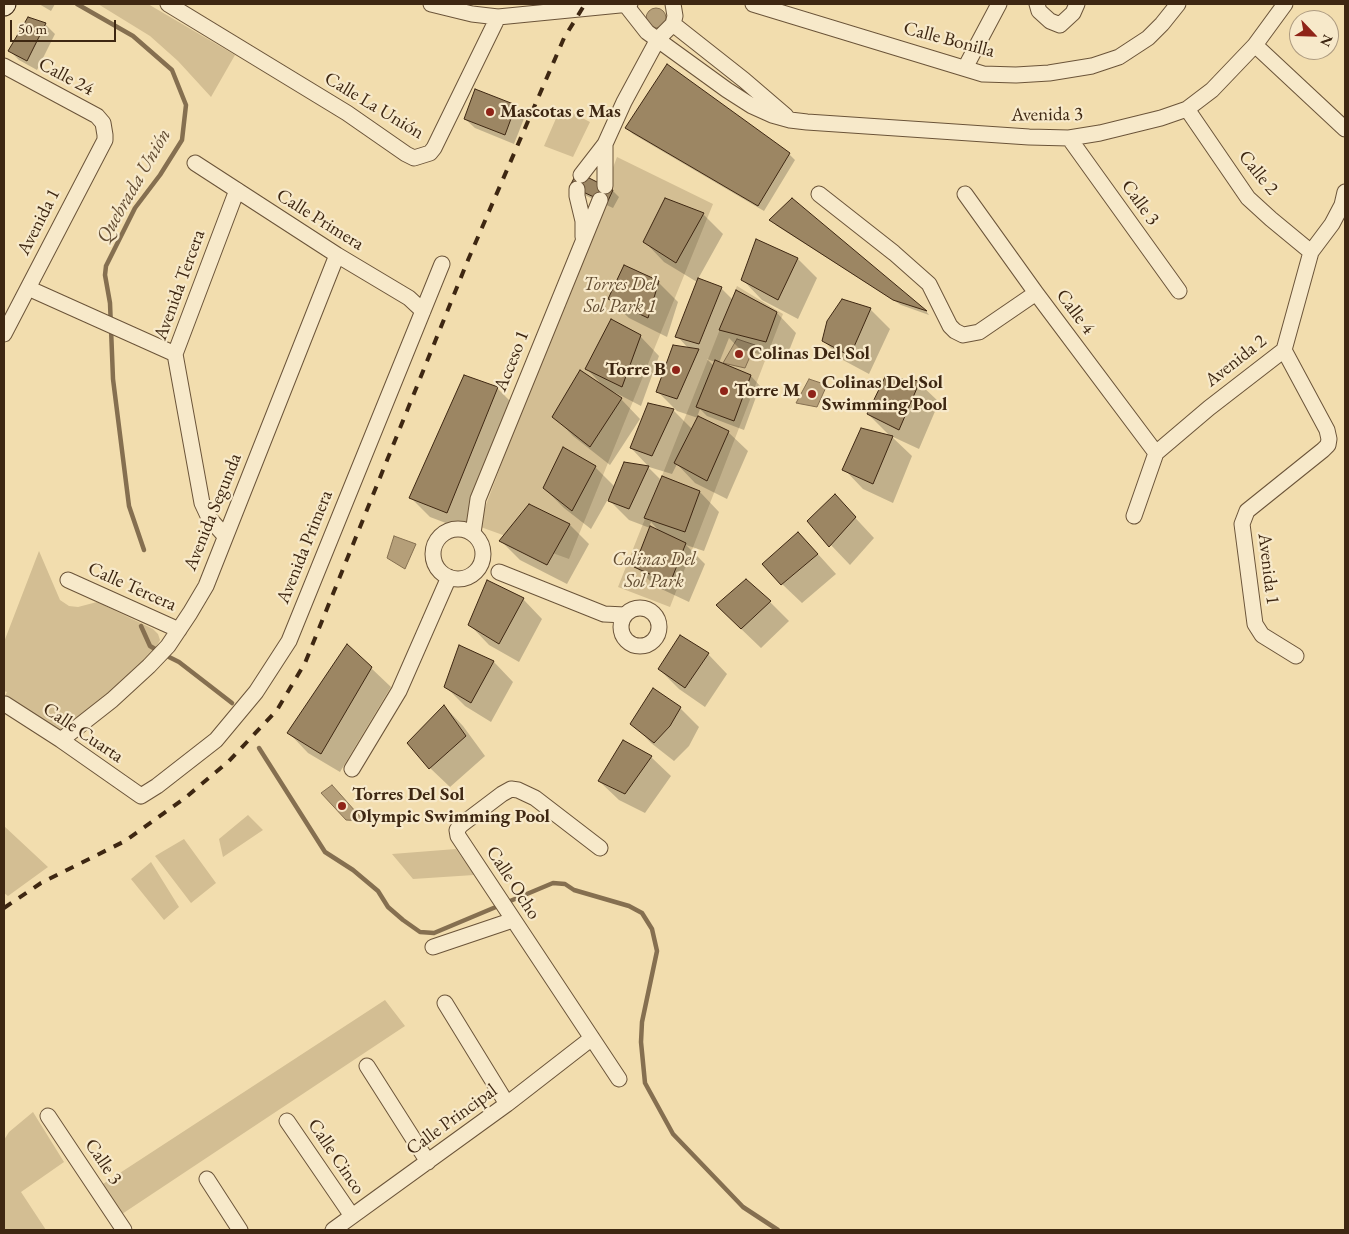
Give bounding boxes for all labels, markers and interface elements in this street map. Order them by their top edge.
scale bar [12,10,119,42]
north arrow [1289,10,1339,60]
street label: Calle Bonilla [901,17,997,63]
text: 50 m [18,19,47,38]
text: N [1316,32,1337,50]
street label: Calle 24 [34,53,98,101]
street label: Calle La Unión [320,67,428,145]
place label: Mascotas e Mas [500,101,621,123]
street label: Avenida 3 [1011,103,1083,127]
marker: Mascotas e Mas [484,106,496,118]
water label: Quebrada Unión [92,125,176,247]
street label: Calle 2 [1233,146,1283,200]
street label: Calle 3 [1116,176,1164,230]
street label: Calle Primera [272,184,368,256]
street label: Avenida 1 [13,185,65,259]
street label: Avenida Tercera [149,227,211,343]
park label: Torres Del Sol Park 1 [583,274,657,318]
street label: Calle 4 [1051,285,1099,339]
street label: Acceso 1 [489,327,535,395]
street label: Avenida 2 [1201,330,1271,392]
place label: Colinas Del Sol [749,343,870,365]
marker: Colinas Del Sol [733,348,745,360]
place label: Torre B [605,359,666,381]
marker: Torre B [670,364,682,376]
place label: Colinas Del Sol Swimming Pool [822,372,948,416]
place label: Torre M [734,380,800,402]
marker: Torre M [718,385,730,397]
marker: Colinas Del Sol Swimming Pool [806,388,818,400]
street label: Avenida Segunda [179,450,247,574]
street label: Avenida Primera [272,487,338,607]
street label: Avenida 1 [1252,532,1284,606]
park label: Colinas Del Sol Park [612,549,696,593]
street label: Calle Tercera [84,557,180,617]
street label: Calle Cuarta [38,698,128,768]
place label: Torres Del Sol Olympic Swimming Pool [352,784,550,828]
marker: Torres Del Sol Olympic Swimming Pool [336,800,348,812]
street label: Calle Ocho [481,842,545,924]
street label: Calle Principal [402,1079,502,1161]
street label: Calle Cinco [302,1115,370,1199]
street label: Calle 3 [79,1135,127,1189]

